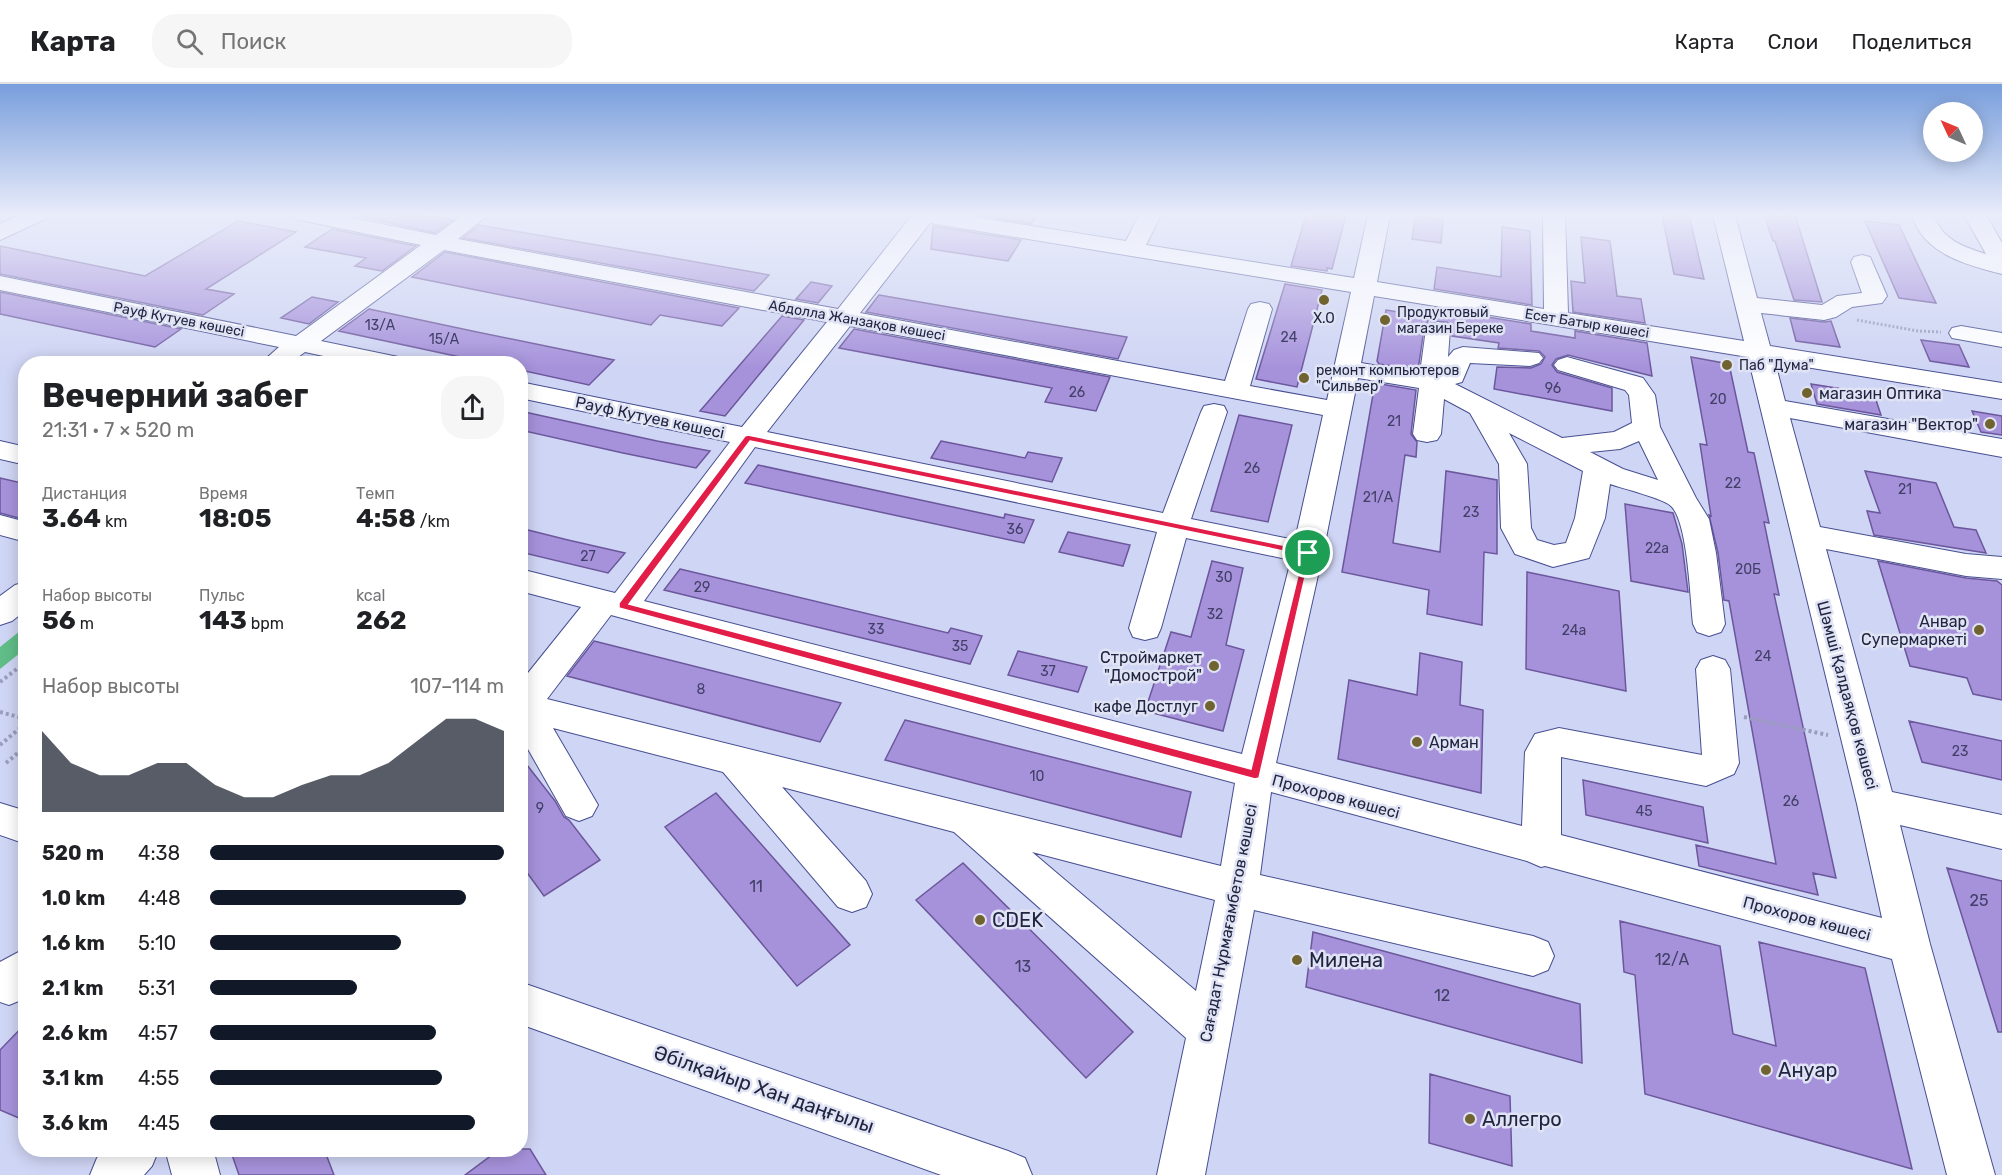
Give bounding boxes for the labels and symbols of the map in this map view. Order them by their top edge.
north arrow [1923,102,1983,162]
marker: X.O [1317,293,1331,307]
street label: Абдолла Жанзақов көшесі [767,297,946,344]
street label: Рауф Кутуев көшесі [112,298,246,341]
place label: Продуктовый магазин Береке [1397,304,1504,337]
street label: Есет Батыр көшесі [1524,305,1650,342]
place label: X.O [1313,310,1335,327]
marker: Продуктовый магазин Береке [1378,313,1392,327]
house number: 13/А [365,317,396,334]
house number: 24 [1281,329,1298,346]
house number: 15/А [429,331,460,348]
place label: Паб "Дума" [1739,357,1814,374]
marker: Паб "Дума" [1720,358,1734,372]
place label: ремонт компьютеров "Сильвер" [1316,362,1459,395]
marker: ремонт компьютеров "Сильвер" [1297,371,1311,385]
house number: 96 [1545,380,1561,397]
house number: 26 [1069,384,1085,401]
place label: магазин Оптика [1819,384,1942,403]
marker: магазин Оптика [1800,386,1814,400]
house number: 20 [1709,391,1727,408]
street label: Рауф Кутуев көшесі [574,392,726,443]
house number: 21 [1387,413,1401,430]
place label: магазин "Вектор" [1844,415,1978,434]
marker: магазин "Вектор" [1983,417,1997,431]
house number: 26 [1244,460,1260,477]
house number: 22 [1725,475,1741,492]
house number: 21 [1898,481,1912,498]
house number: 21/А [1363,489,1394,506]
house number: 23 [1463,504,1479,521]
house number: 36 [1007,521,1023,538]
pin [1282,527,1333,578]
house number: 22а [1645,540,1669,557]
house number: 27 [580,548,596,565]
house number: 20Б [1735,561,1761,578]
house number: 30 [1215,569,1233,586]
house number: 29 [694,579,710,596]
street label: Шәмші Қалдаяқов көшесі [1813,599,1882,792]
house number: 32 [1207,606,1223,623]
place label: Анвар Супермаркеті [1861,612,1967,649]
house number: 33 [868,621,884,638]
house number: 24а [1562,622,1586,639]
marker: Анвар Супермаркеті [1972,623,1986,637]
house number: 35 [952,638,968,655]
place label: Строймаркет "Домострой" [1100,648,1202,685]
house number: 24 [1755,648,1772,665]
marker: Строймаркет "Домострой" [1207,659,1221,673]
house number: 37 [1040,663,1056,680]
house number: 8 [697,681,706,698]
place label: кафе Достлуг [1094,697,1198,716]
marker: кафе Достлуг [1203,699,1217,713]
place label: Арман [1429,733,1479,752]
marker: Арман [1410,735,1424,749]
house number: 23 [1952,743,1968,760]
house number: 10 [1030,768,1045,785]
street label: Прохоров көшесі [1270,770,1402,823]
house number: 26 [1783,793,1799,810]
house number: 9 [536,800,544,817]
street label: Сағадат Нұрмағамбетов көшесі [1196,802,1261,1044]
house number: 45 [1635,803,1653,820]
house number: 11 [749,877,763,896]
house number: 25 [1970,891,1988,910]
street label: Прохоров көшесі [1741,892,1873,945]
place label: CDEK [992,908,1043,932]
marker: CDEK [973,913,987,927]
place label: Милена [1309,948,1383,972]
house number: 12/А [1655,950,1690,969]
marker: Милена [1290,953,1304,967]
house number: 13 [1015,957,1031,976]
house number: 12 [1434,986,1450,1005]
street label: Әбілқайыр Хан даңғылы [651,1040,877,1138]
place label: Ануар [1778,1058,1838,1082]
marker: Ануар [1759,1063,1773,1077]
place label: Аллегро [1482,1107,1562,1131]
marker: Аллегро [1463,1112,1477,1126]

